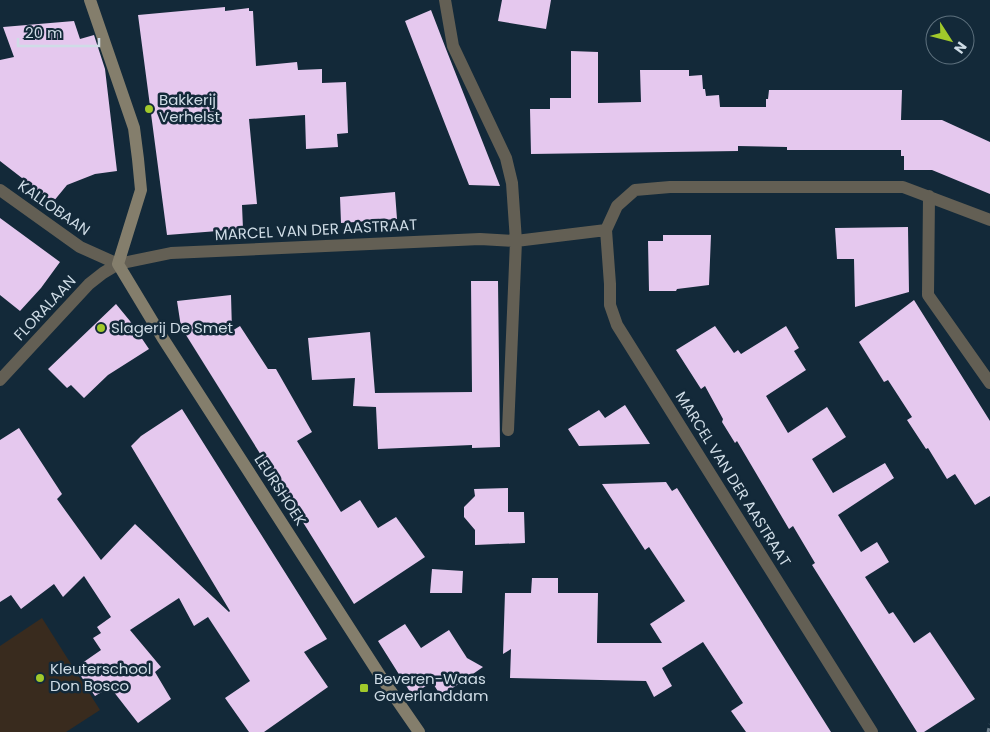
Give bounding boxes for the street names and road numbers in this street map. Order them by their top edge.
street label: KALLOBAAN [14,175,95,240]
street label: MARCEL VAN DER AASTRAAT [214,214,418,245]
street label: FLORALAAN [9,270,80,345]
street label: MARCEL VAN DER AASTRAAT [671,387,796,570]
street label: LEURSHOEK [250,450,311,529]

